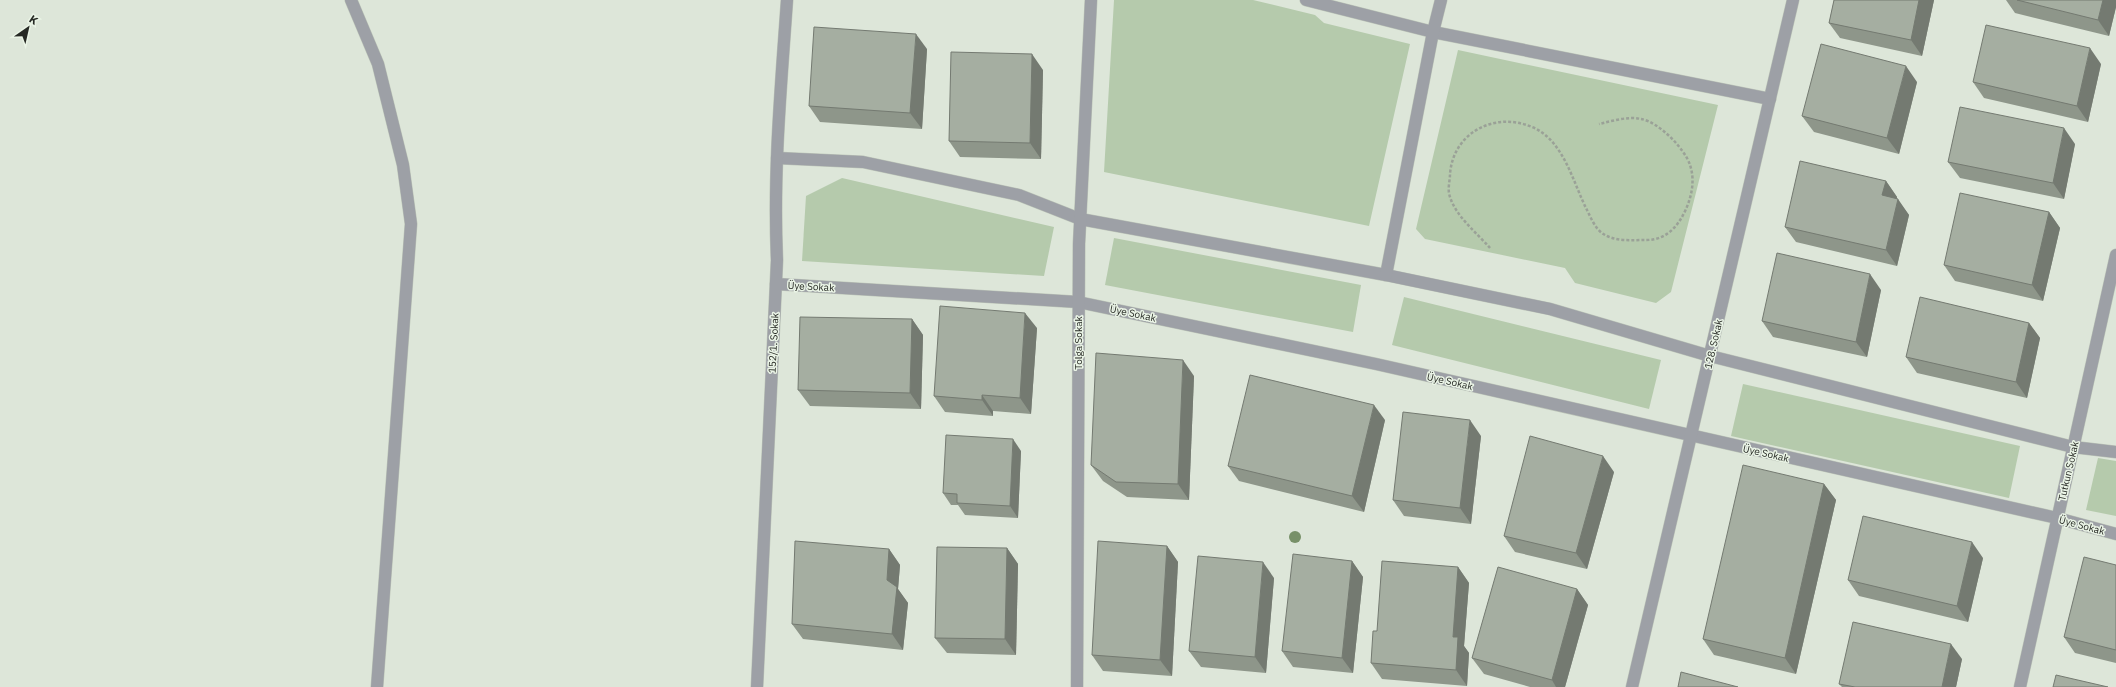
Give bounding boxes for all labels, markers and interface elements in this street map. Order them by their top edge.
north arrow [8,8,48,48]
text: K [27,12,41,28]
street label: Üye Sokak [787,279,835,294]
street label: Üye Sokak [1109,302,1158,325]
street label: 152/1. Sokak [765,312,782,373]
street label: Tolga Sokak [1072,315,1085,370]
street label: 128. Sokak [1701,317,1726,370]
street label: Üye Sokak [1426,370,1475,393]
street label: Tutkun Sokak [2055,439,2082,502]
street label: Üye Sokak [1742,442,1791,465]
street label: Üye Sokak [2058,513,2107,538]

